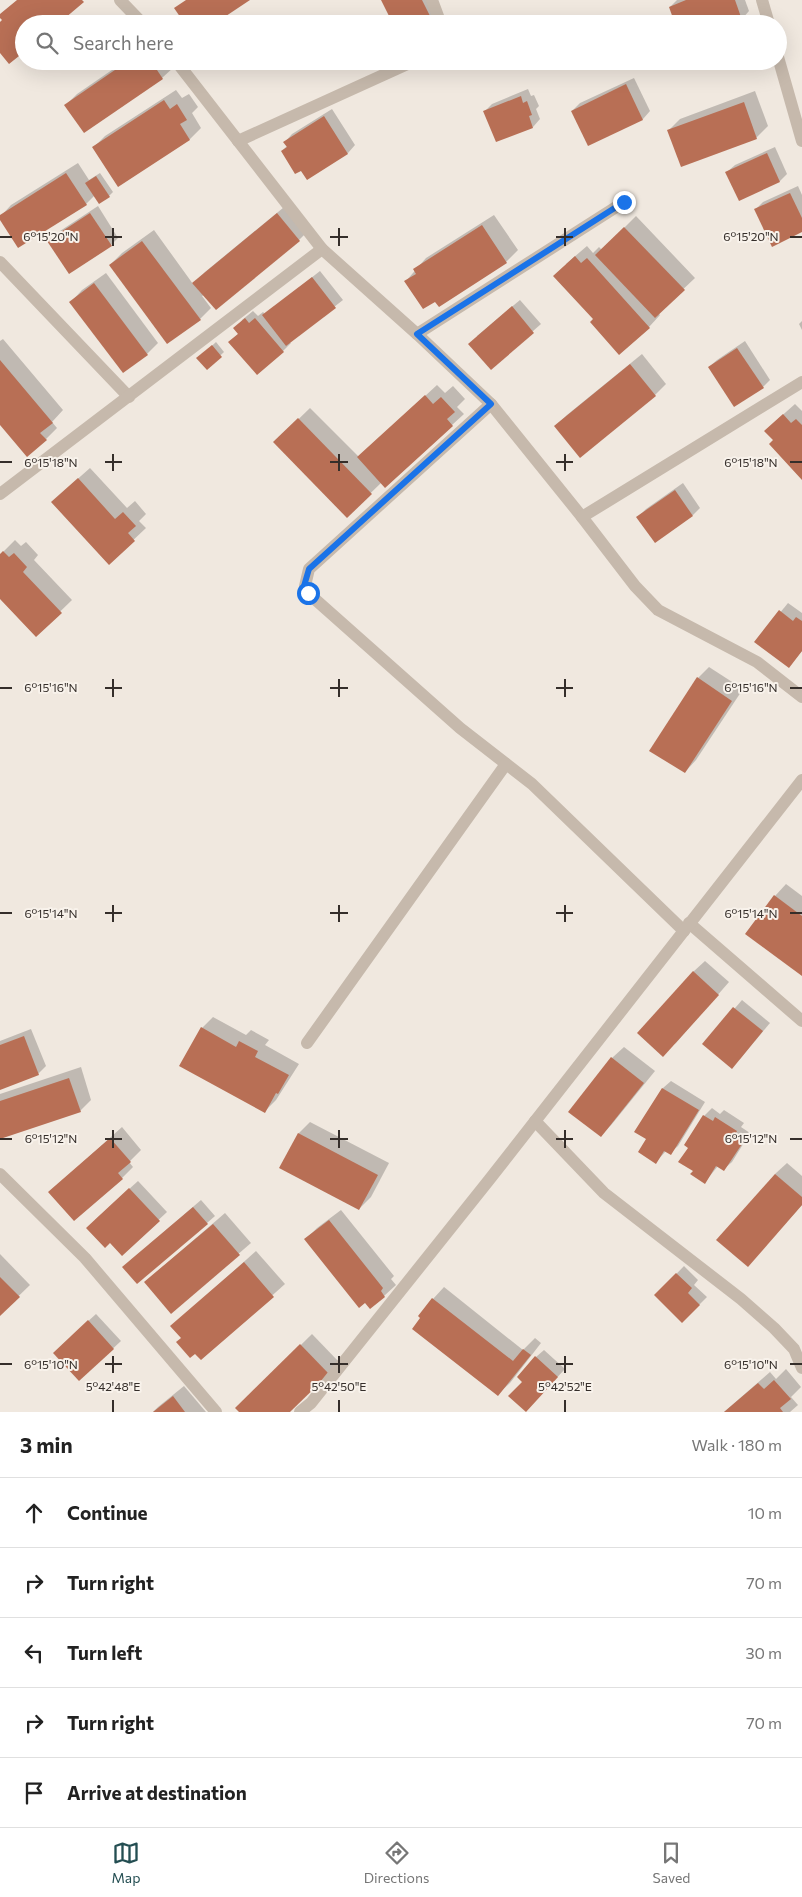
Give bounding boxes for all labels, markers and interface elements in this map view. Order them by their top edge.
search box [15,15,787,70]
icon: search [33,29,61,57]
text: Search here [73,31,173,54]
route end [613,191,636,214]
text: 6°15'20"N [23,229,79,243]
text: 6°15'20"N [723,229,779,243]
text: 6°15'18"N [24,455,78,469]
text: 6°15'18"N [724,455,778,469]
route start [297,582,320,605]
text: 6°15'16"N [24,680,78,694]
text: 6°15'16"N [724,680,778,694]
text: 6°15'14"N [24,906,78,920]
text: 6°15'14"N [724,906,778,920]
text: 6°15'12"N [25,1131,77,1145]
text: 6°15'12"N [725,1131,777,1145]
text: 6°15'10"N [24,1357,78,1371]
text: 6°15'10"N [724,1357,778,1371]
text: 5°42'48"E [86,1379,140,1393]
text: 5°42'50"E [312,1379,366,1393]
text: 5°42'52"E [538,1379,592,1393]
text: 3 min [20,1432,73,1457]
text: Walk · 180 m [692,1435,782,1454]
icon: ahead [20,1499,48,1527]
text: Continue [67,1501,147,1524]
text: 10 m [748,1503,782,1522]
icon: right [20,1569,48,1597]
text: Turn right [67,1571,154,1594]
text: 70 m [746,1573,782,1592]
icon: left [20,1639,48,1667]
text: Turn left [67,1641,142,1664]
text: 30 m [745,1643,782,1662]
icon: right [20,1709,48,1737]
text: Turn right [67,1711,154,1734]
text: 70 m [746,1713,782,1732]
icon: arrive [20,1779,48,1807]
text: Arrive at destination [67,1781,247,1804]
tab: Map [112,1839,140,1886]
tab: Directions [364,1839,429,1886]
tab: Saved [653,1839,690,1886]

